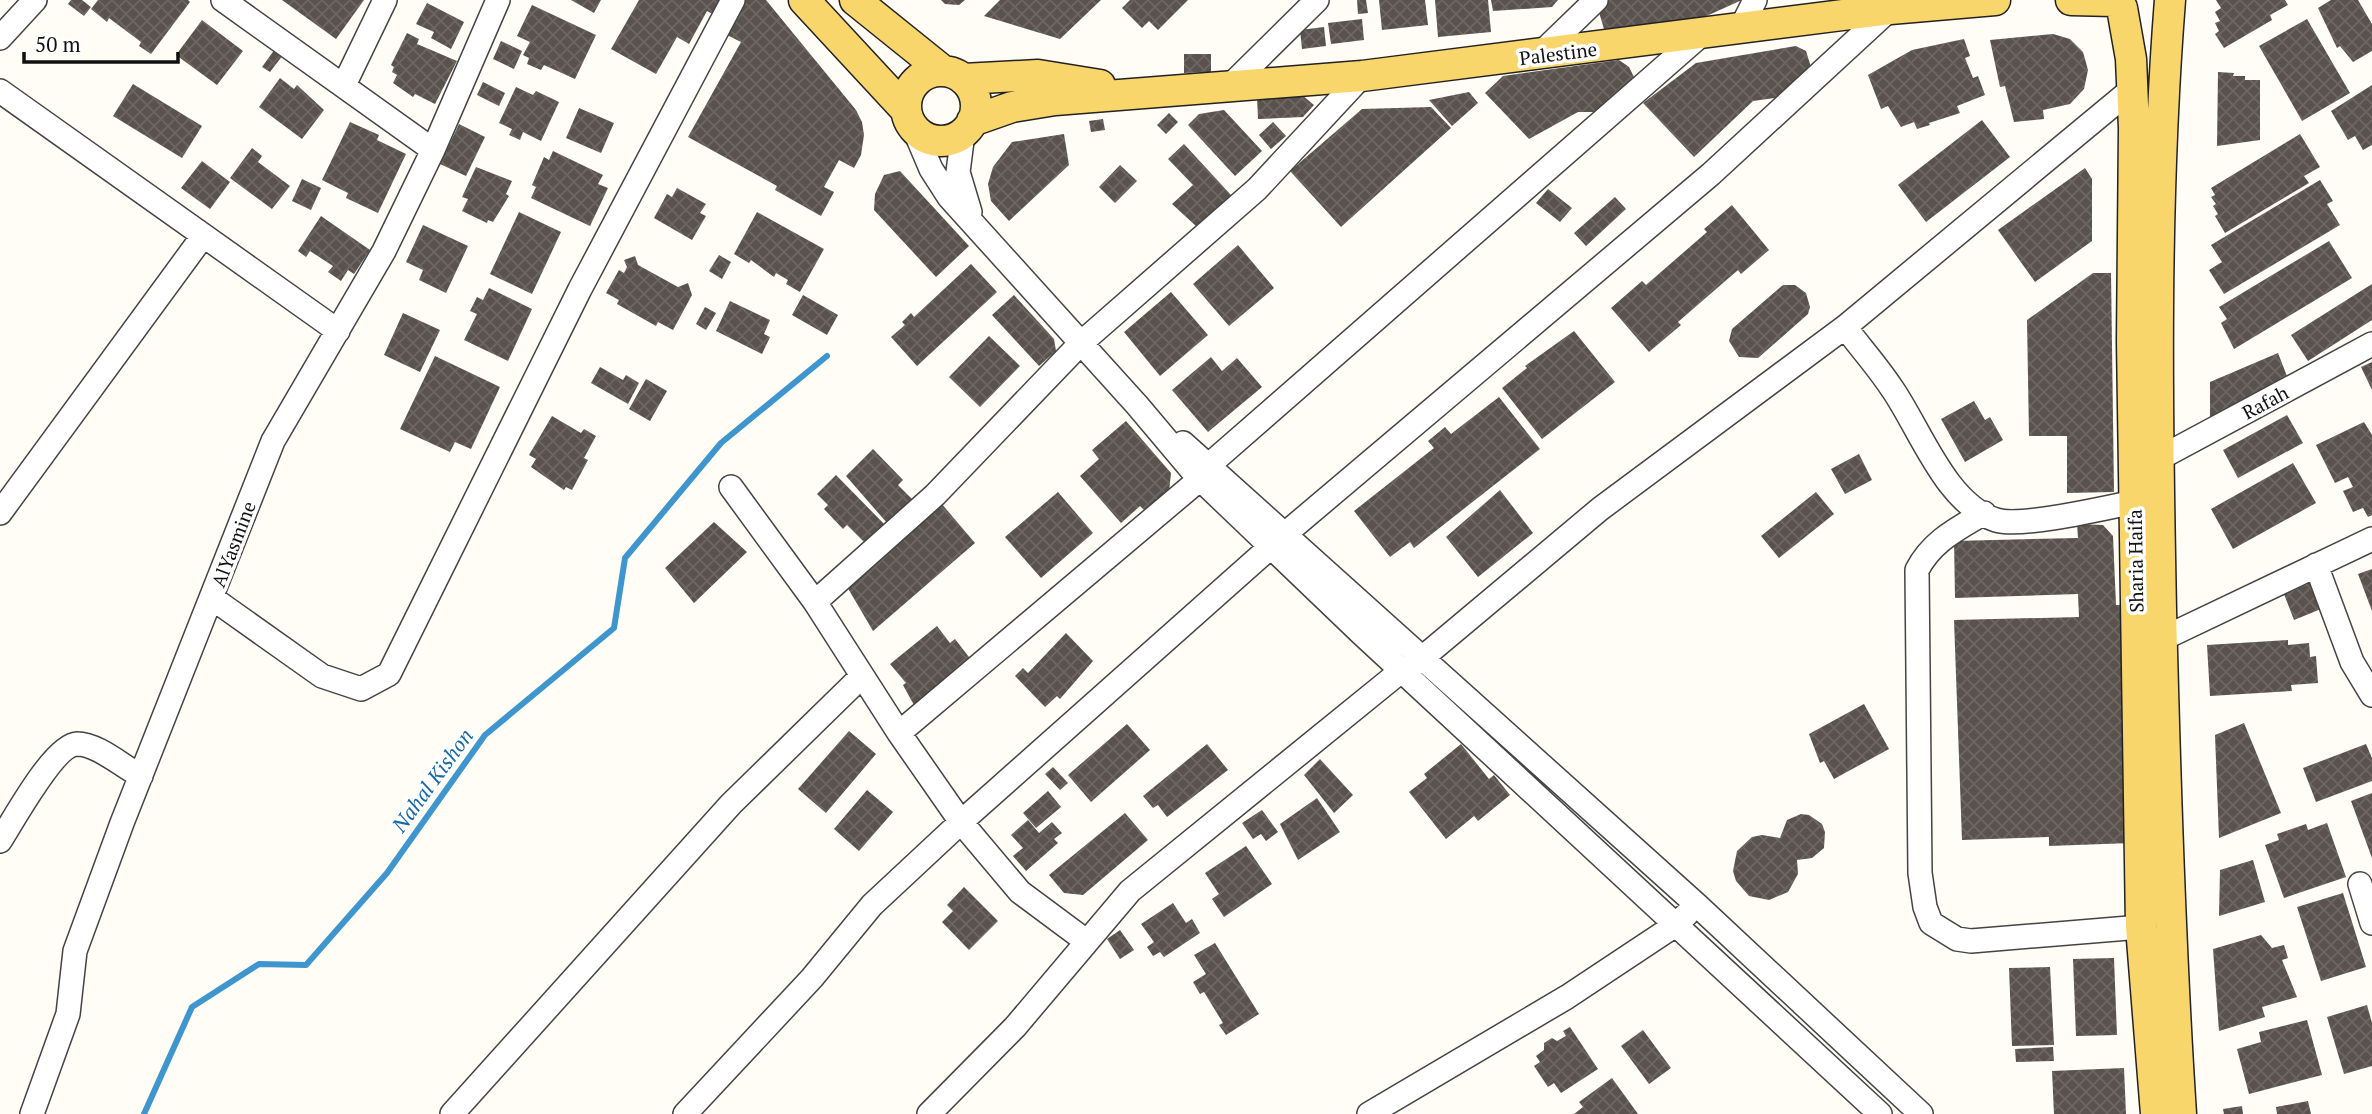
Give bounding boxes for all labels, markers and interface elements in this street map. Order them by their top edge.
scale bar [24,21,178,65]
text: 50 m [35,30,81,58]
street label: Palestine [1518,36,1598,70]
street label: Rafah [2238,379,2292,425]
street label: AlYasmine [205,497,261,591]
street label: Sharia Haifa [2122,509,2148,613]
water label: Nahal Kishon [384,723,479,838]

